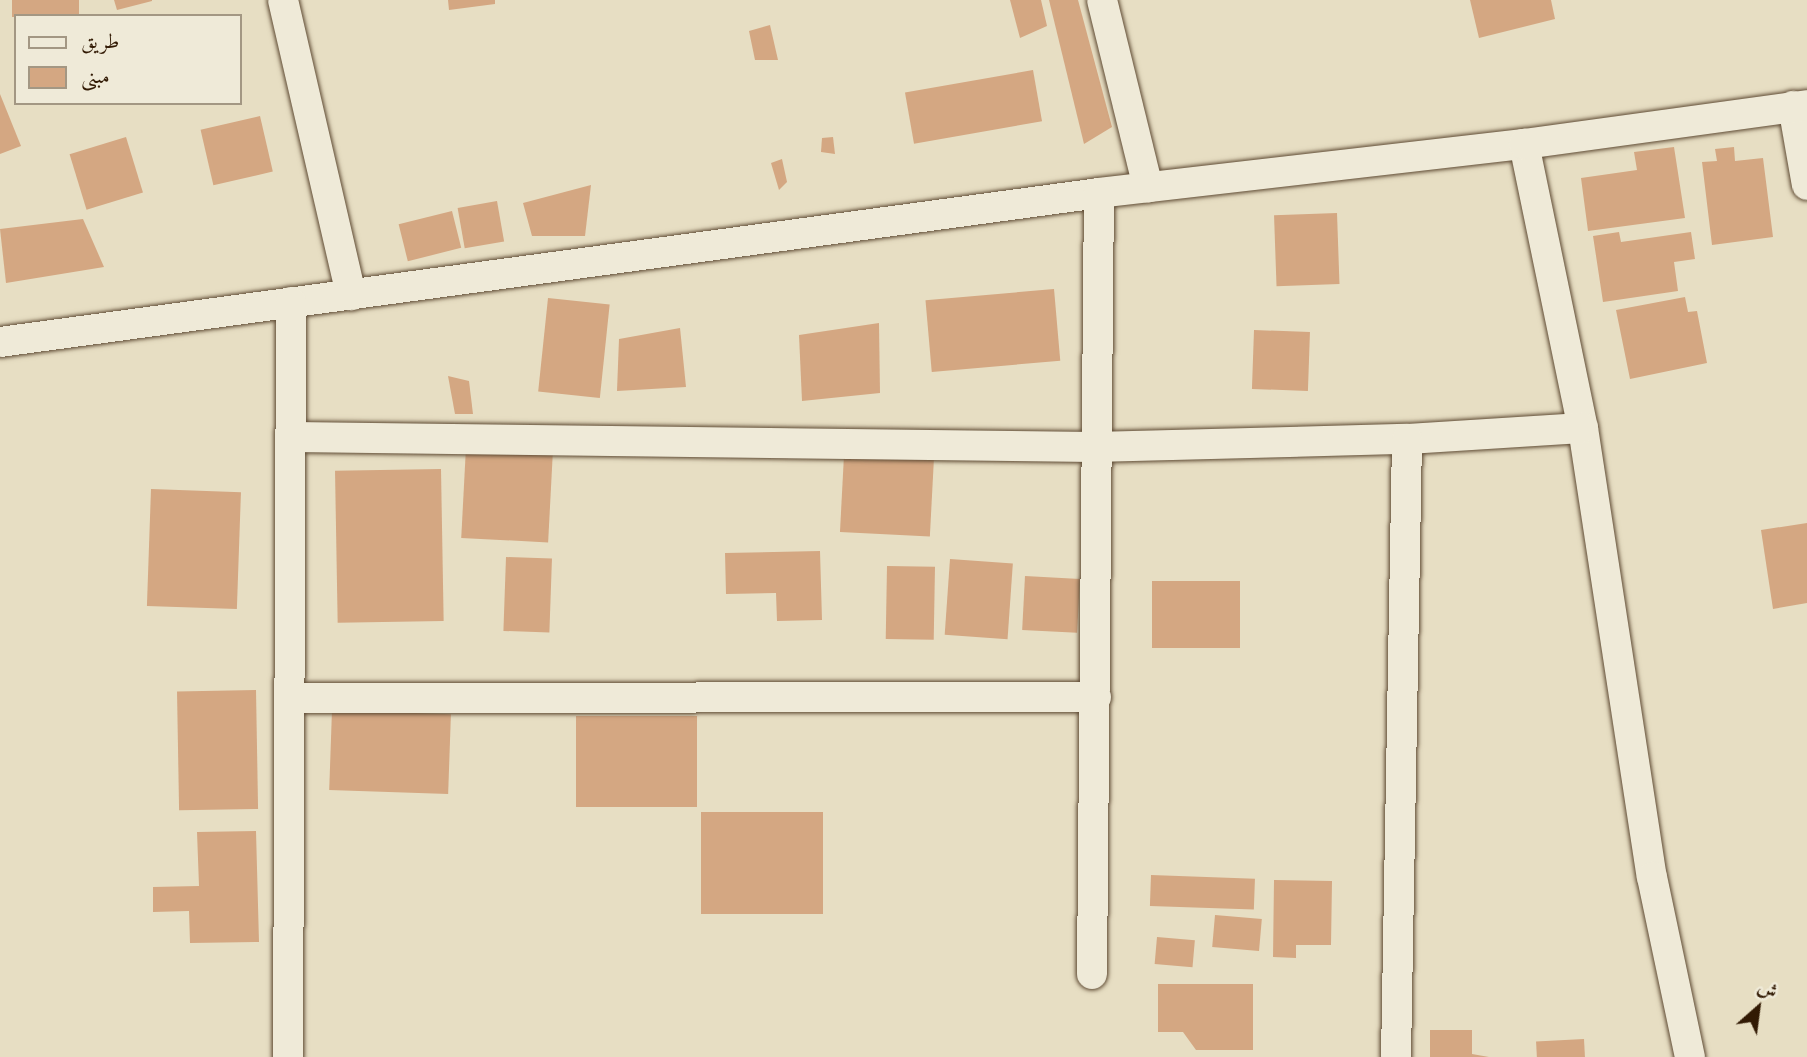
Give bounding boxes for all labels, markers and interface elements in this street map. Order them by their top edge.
legend [14,14,242,105]
text: طريق [81,27,119,55]
text: مبنى [81,62,110,90]
north arrow [1723,973,1793,1043]
text: ش [1753,974,1782,1005]

